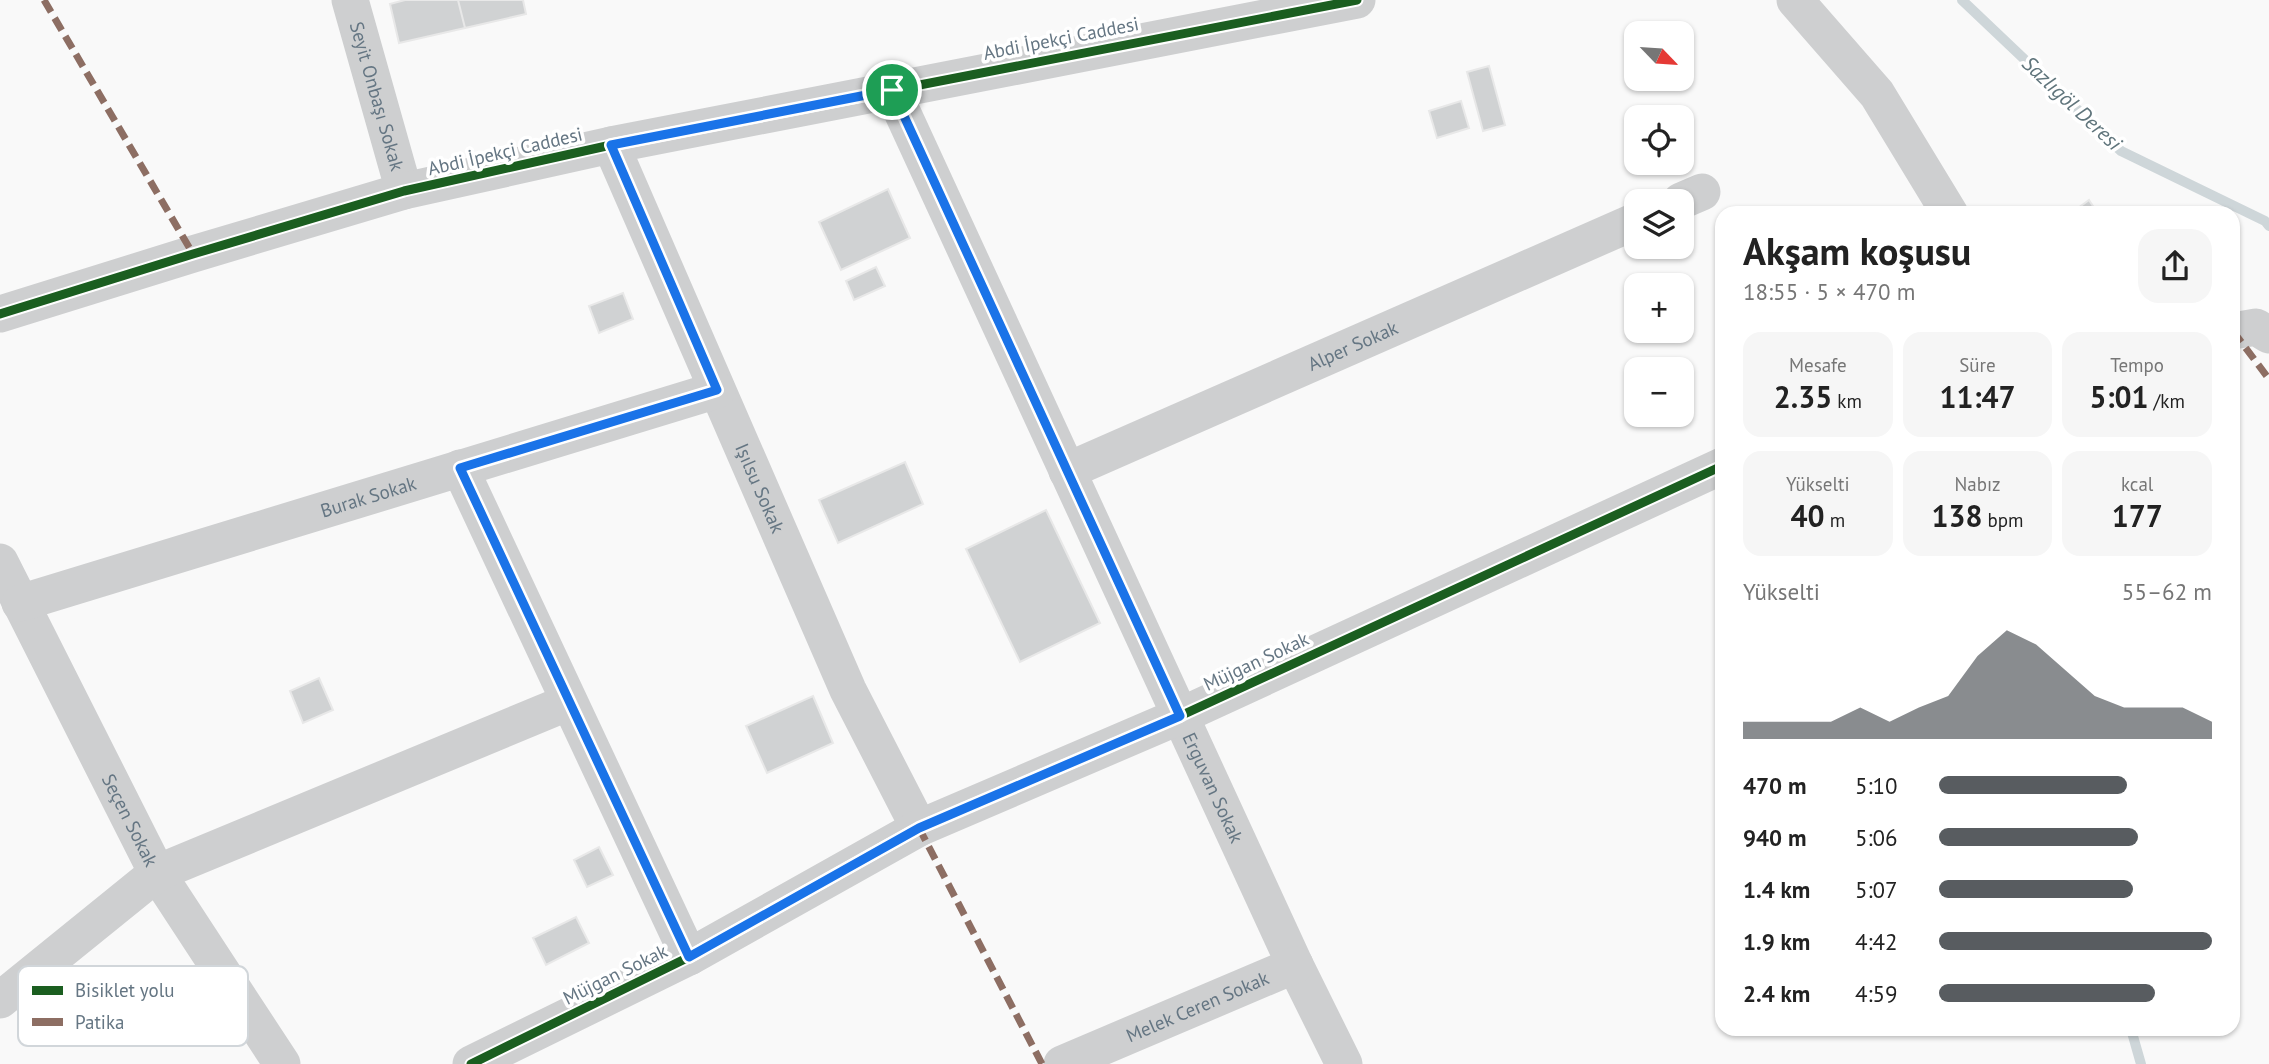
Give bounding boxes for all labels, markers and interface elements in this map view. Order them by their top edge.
street label: Abdi İpekçi Caddesi [981,11,1141,65]
street label: Seyit Onbaşı Sokak [345,19,410,174]
north arrow [1624,21,1694,91]
map controls [1624,21,1694,427]
water label: Sazlıgöl Deresi [2017,50,2128,156]
pin [862,60,922,120]
icon: arrive [873,71,911,109]
button: locate [1624,105,1694,175]
street label: Abdi İpekçi Caddesi [425,122,585,180]
button: layers [1624,189,1694,259]
text: Akşam koşusu [1743,226,1971,275]
button: share [2138,229,2212,303]
button: + [1624,273,1694,343]
text: 18:55 · 5 × 470 m [1743,277,1915,306]
street label: Alper Sokak [1304,315,1401,376]
text: Mesafe [1789,353,1847,377]
text: Süre [1959,353,1996,377]
text: Tempo [2110,353,2164,377]
button: − [1624,357,1694,427]
text: 2.35 [1774,377,1832,416]
text: 11:47 [1939,377,2016,416]
text: 5:01 [2089,377,2149,416]
text: km [1832,389,1862,413]
text: /km [2149,389,2185,413]
street label: Işılsu Sokak [730,439,790,537]
street label: Burak Sokak [317,471,419,523]
text: Yükselti [1786,472,1850,496]
text: Nabız [1954,472,2001,496]
text: kcal [2121,472,2153,496]
text: 40 [1791,496,1825,535]
text: 138 [1931,496,1982,535]
text: 177 [2112,496,2163,535]
text: m [1825,508,1845,532]
text: bpm [1982,508,2024,532]
text: Yükselti [1743,577,1820,606]
text: 55–62 m [2122,577,2212,606]
street label: Müjgan Sokak [1200,626,1312,696]
street label: Erguvan Sokak [1177,728,1249,847]
street label: Seçen Sokak [97,770,164,870]
text: 470 m [1743,771,1806,800]
text: 5:10 [1855,771,1898,800]
text: 940 m [1743,823,1806,852]
text: 5:06 [1855,823,1898,852]
text: 1.4 km [1743,875,1810,904]
text: 5:07 [1855,875,1898,904]
text: 1.9 km [1743,927,1810,956]
text: 4:42 [1855,927,1898,956]
street label: Müjgan Sokak [559,938,671,1010]
legend [18,966,248,1046]
street label: Melek Ceren Sokak [1122,966,1272,1047]
text: Bisiklet yolu [75,978,174,1002]
text: 2.4 km [1743,979,1810,1008]
text: 4:59 [1855,979,1898,1008]
text: Patika [75,1010,124,1034]

